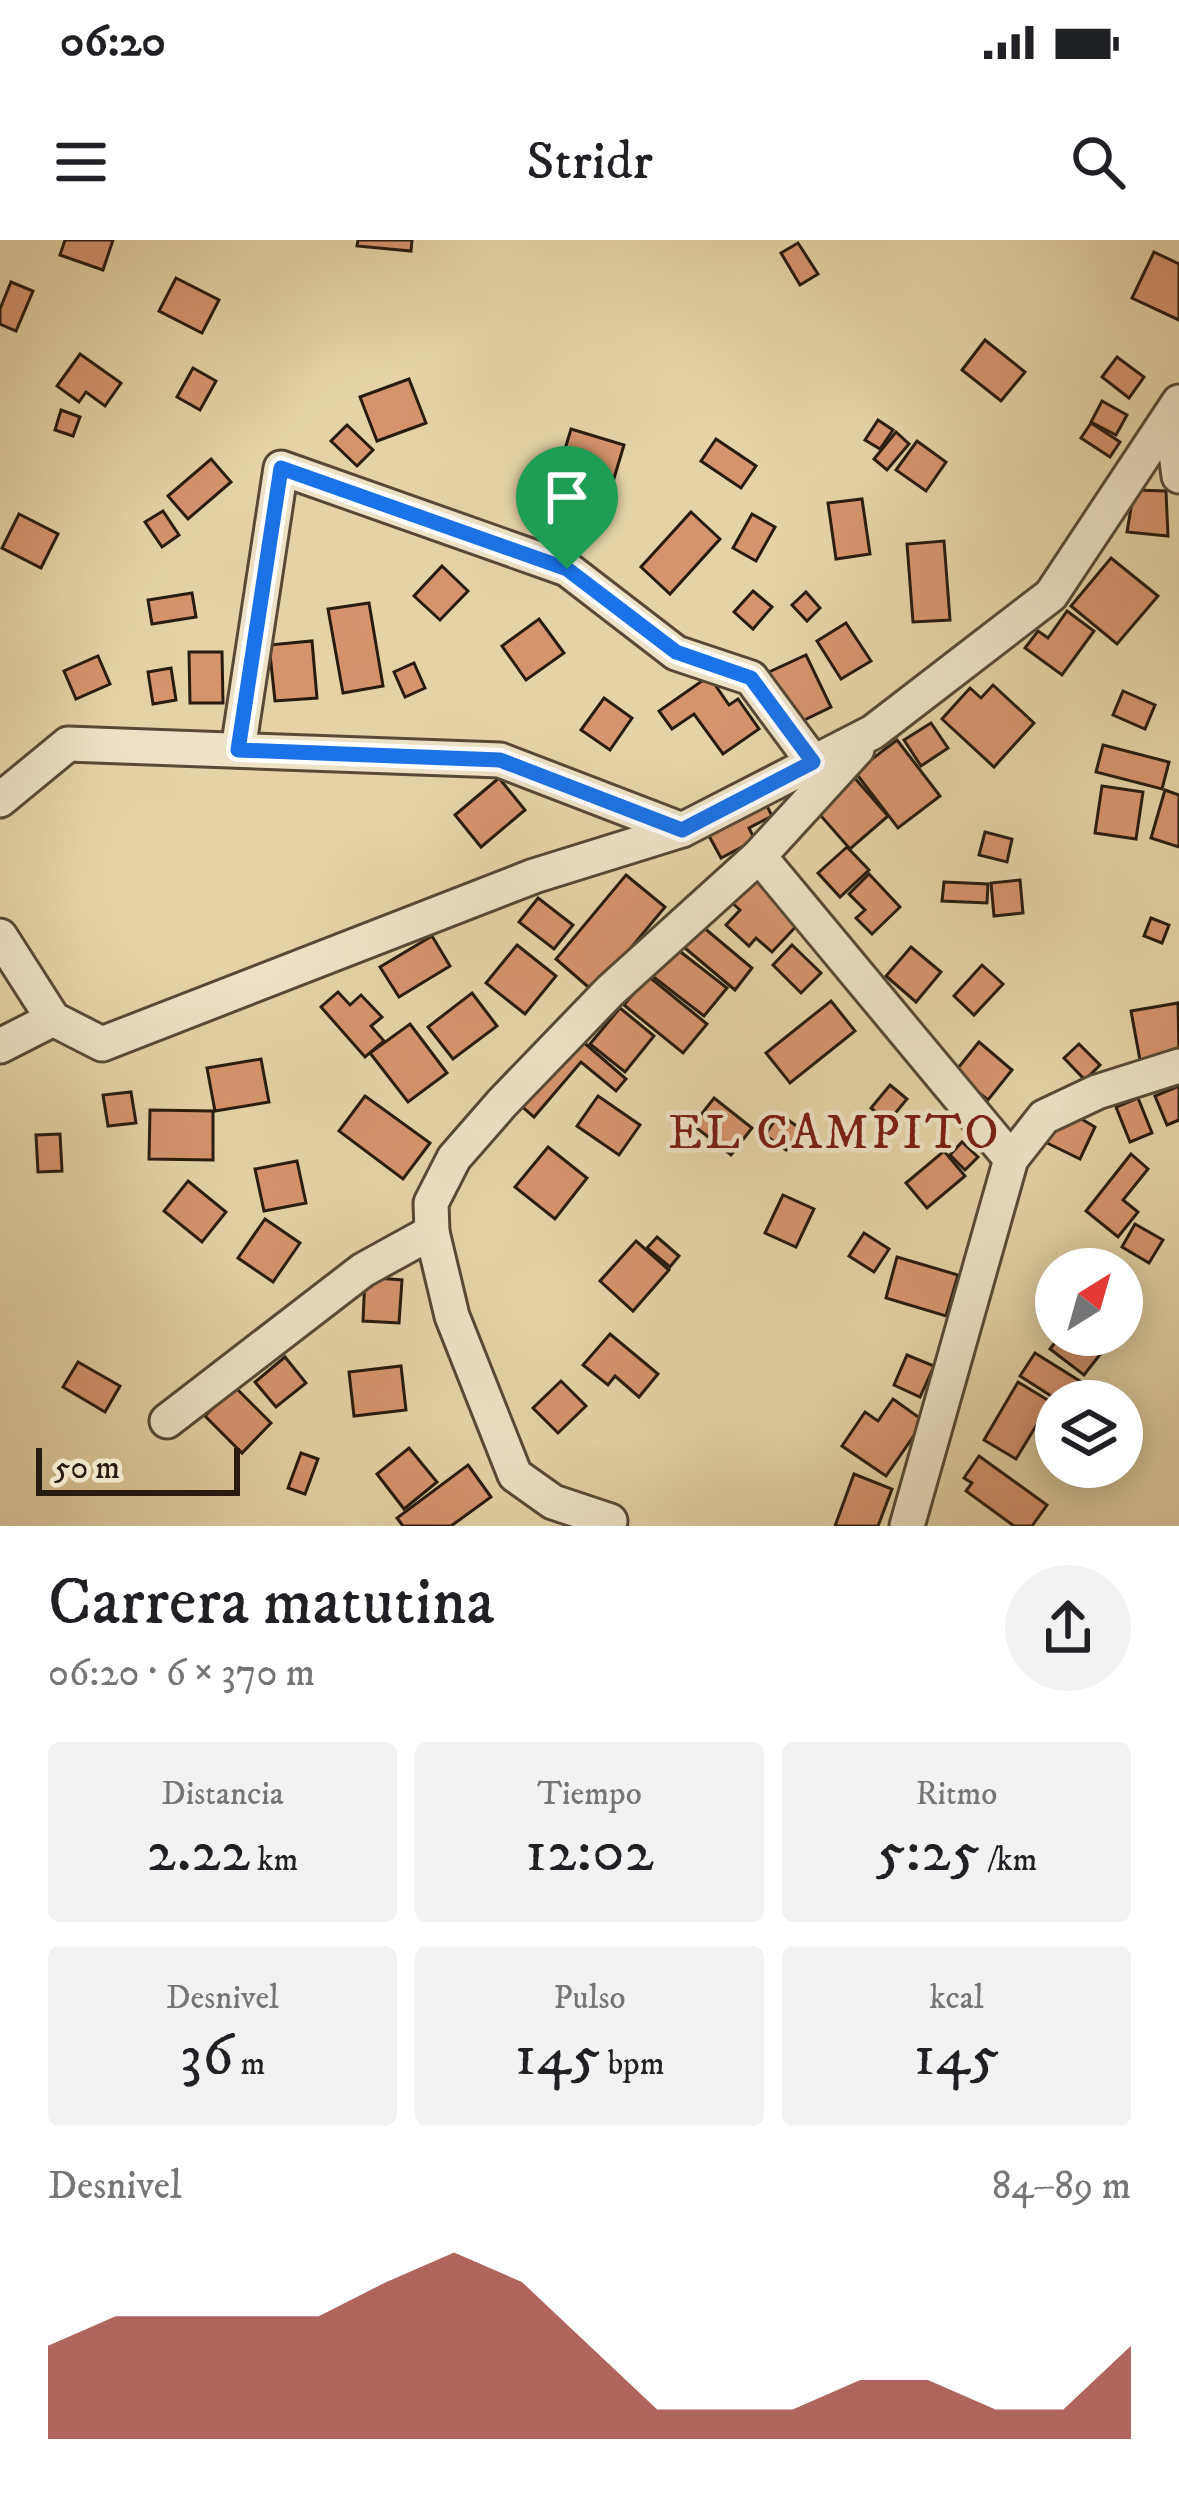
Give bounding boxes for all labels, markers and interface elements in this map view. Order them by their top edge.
text: 06:20 [60,14,166,70]
icon: menu [48,129,114,195]
text: Stridr [526,129,653,196]
icon: search [1065,129,1131,195]
pin [516,446,618,569]
icon: arrive [534,464,600,530]
district label: EL CAMPITO [668,1104,1002,1164]
north arrow [1035,1248,1143,1356]
map controls [1035,1248,1143,1488]
button: layers [1035,1380,1143,1488]
scale bar [36,1442,240,1495]
text: 50 m [54,1448,120,1489]
text: Carrera matutina [48,1563,494,1645]
button: share [1005,1565,1131,1691]
text: 06:20 · 6 × 370 m [48,1649,315,1698]
text: Distancia [161,1774,284,1815]
text: Tiempo [537,1774,642,1815]
text: Ritmo [916,1774,997,1815]
text: 2.22 [147,1815,250,1890]
text: 12:02 [525,1815,654,1890]
text: 5:25 [876,1815,980,1890]
text: km [250,1840,298,1881]
text: /km [980,1840,1037,1881]
text: Desnivel [166,1978,279,2019]
text: Pulso [553,1978,626,2019]
text: kcal [929,1978,984,2019]
text: 36 [180,2019,233,2094]
text: 145 [515,2019,601,2094]
text: 145 [913,2019,1000,2094]
text: m [233,2044,265,2085]
text: bpm [601,2044,664,2085]
text: Desnivel [48,2162,182,2211]
text: 84–89 m [992,2162,1131,2211]

